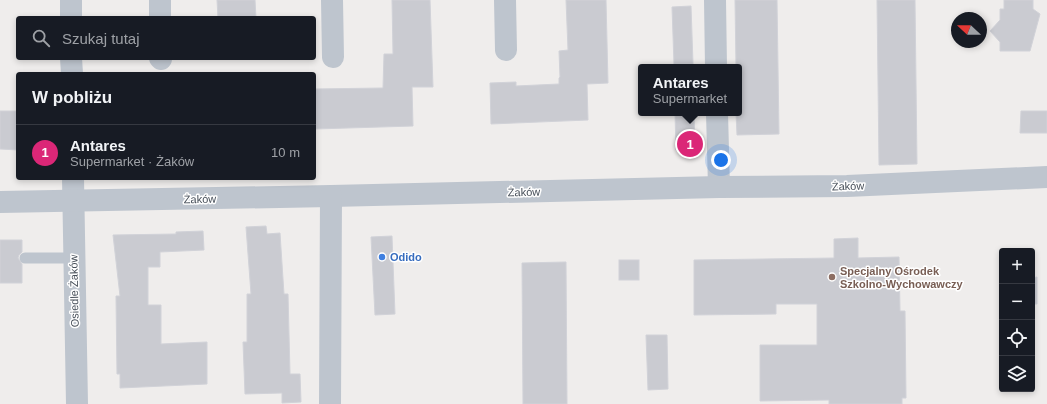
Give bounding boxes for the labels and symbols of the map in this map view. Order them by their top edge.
north arrow [951,12,987,48]
pin: 1 [677,129,703,159]
your location [711,150,731,170]
street label: Żaków [832,179,864,193]
street label: Żaków [508,186,540,198]
street label: Żaków [184,193,216,205]
place label: Odido [390,251,422,263]
marker: Odido [377,252,387,262]
street label: Osiedle Żaków [67,254,81,327]
place label: Specjalny Ośrodek Szkolno-Wychowawczy [840,265,964,290]
marker: Specjalny Ośrodek Szkolno-Wychowawczy [827,272,837,282]

